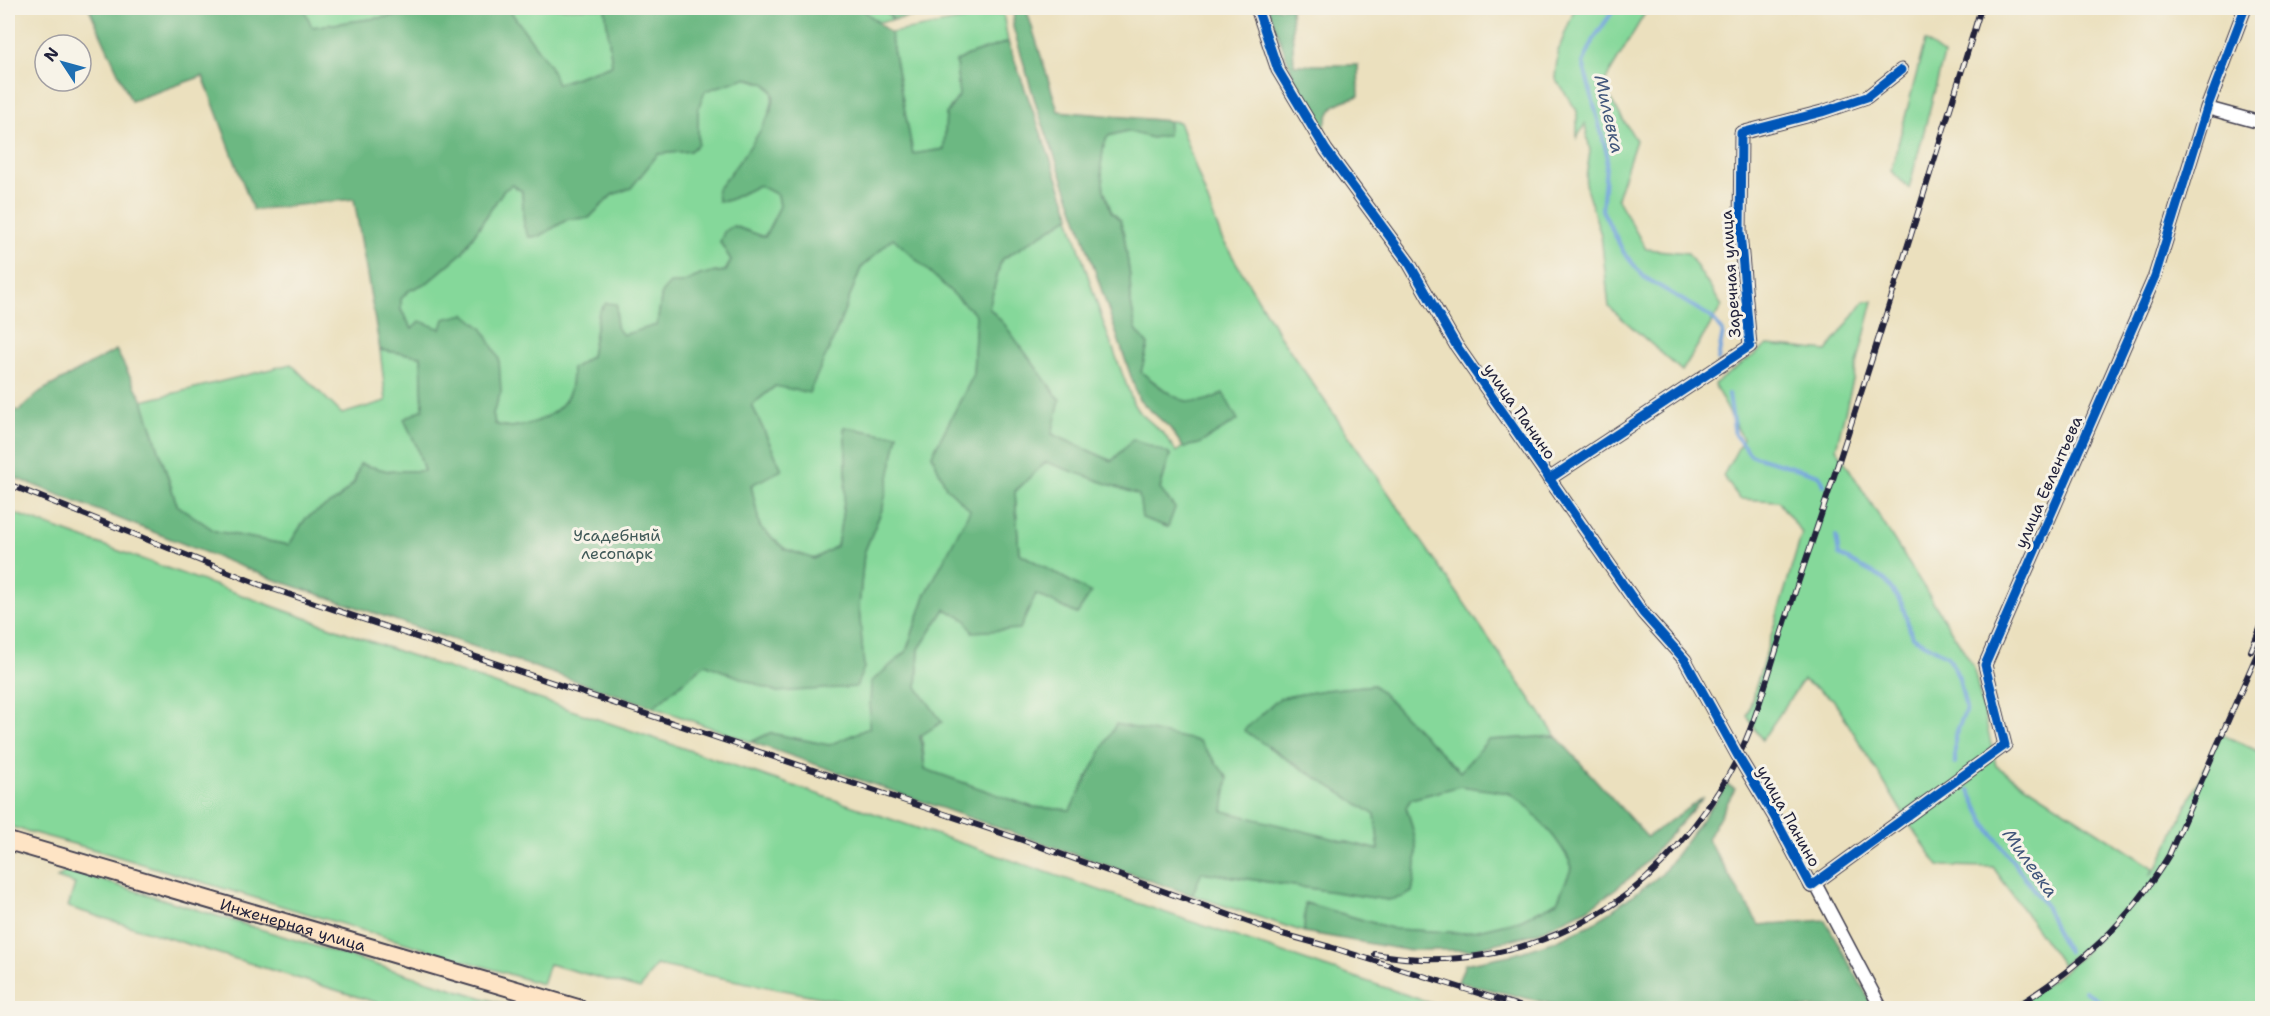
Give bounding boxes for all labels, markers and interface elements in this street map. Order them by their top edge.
north arrow [33,33,93,93]
text: N [39,43,63,66]
water label: Милевка [1588,72,1630,156]
street label: Заречная улица [1716,210,1745,338]
street label: улица Панино [1479,359,1561,464]
street label: улица Евлентьева [2010,413,2087,552]
park label: Усадебный лесопарк [573,525,661,564]
street label: улица Панино [1752,762,1825,871]
water label: Милевка [1997,824,2063,902]
street label: Инженерная улица [217,894,368,956]

